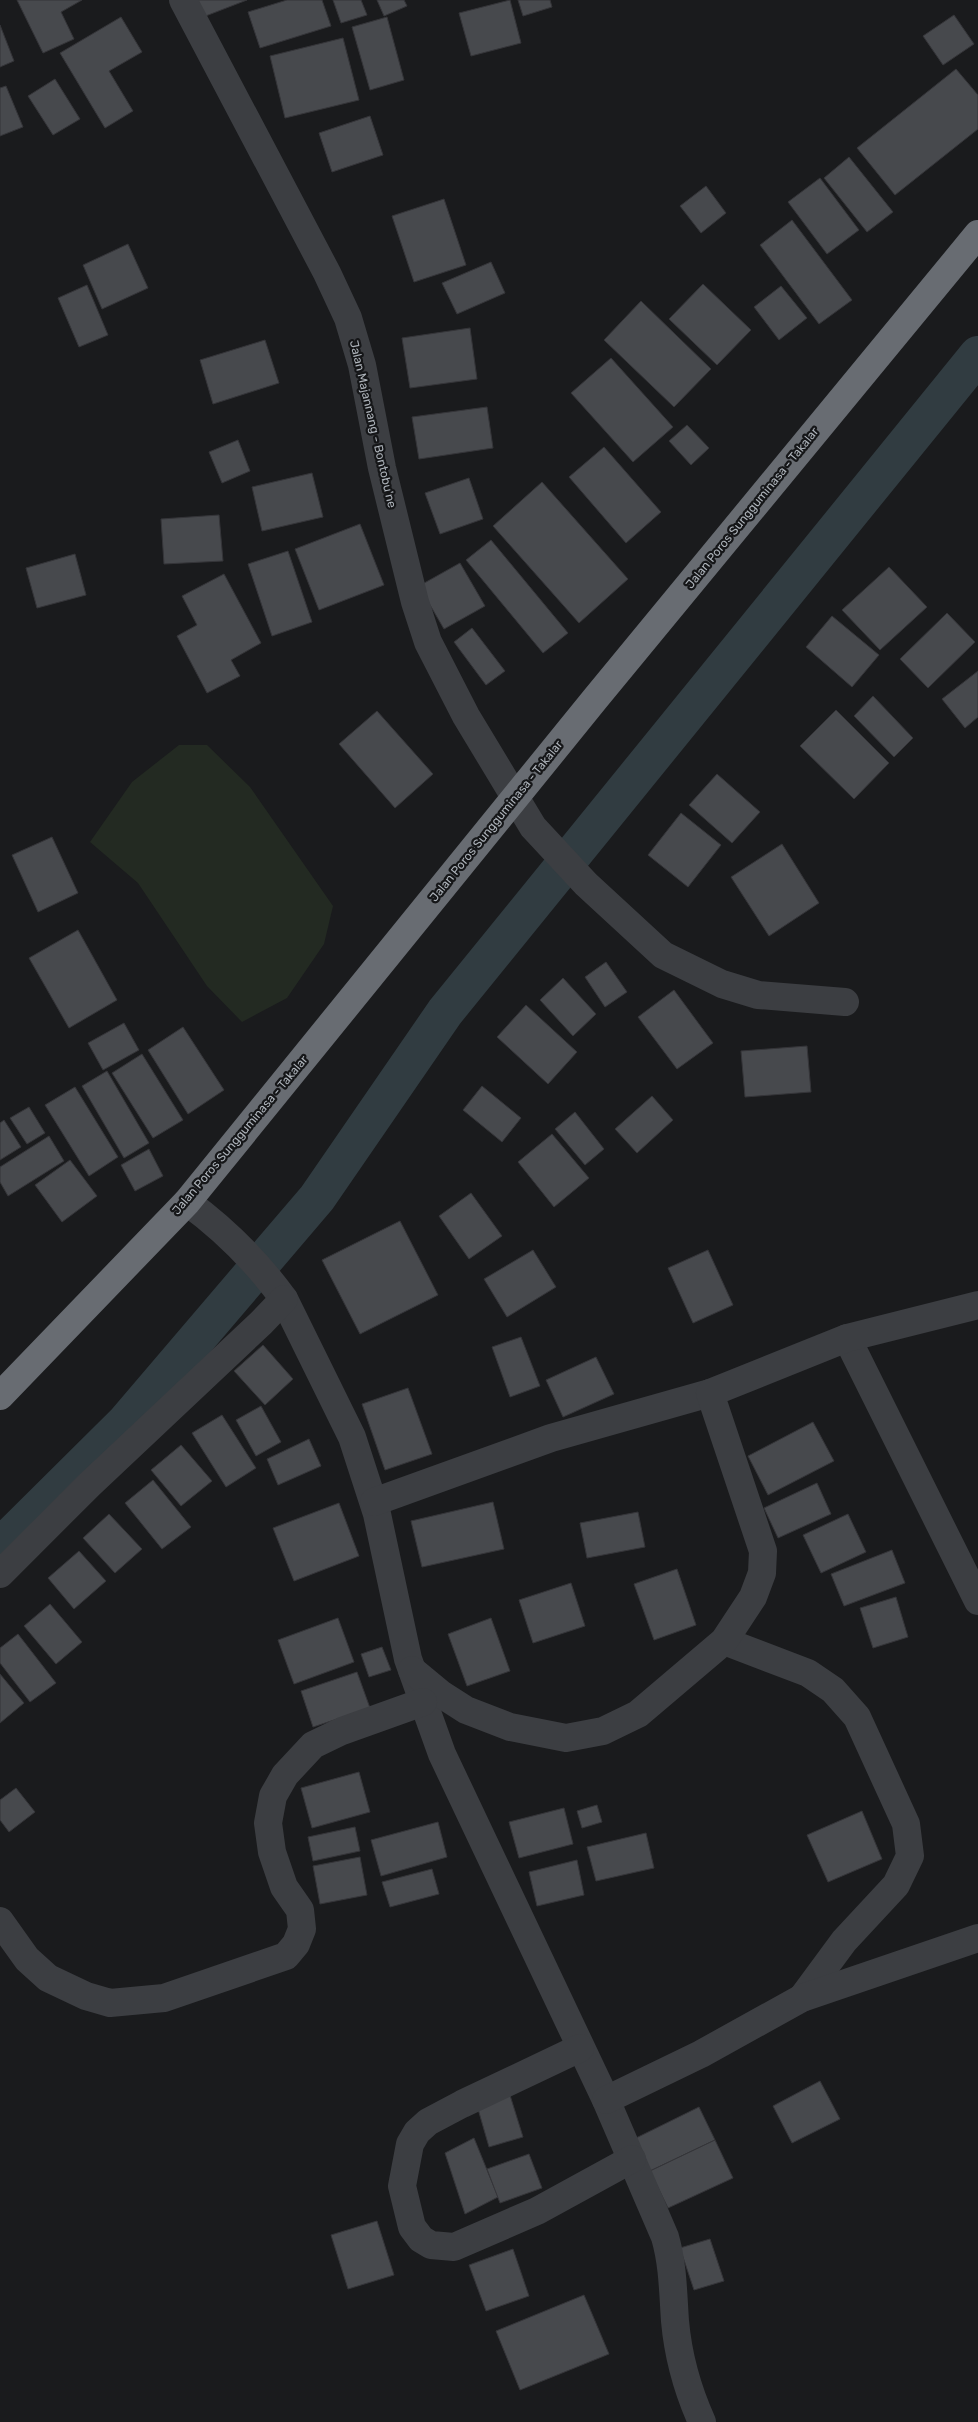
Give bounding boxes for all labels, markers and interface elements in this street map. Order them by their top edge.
street label: Jalan Majannang - Bontobu'ne [347,339,399,509]
street label: Jalan Poros Sungguminasa - Takalar [683,424,822,591]
street label: Jalan Poros Sungguminasa - Takalar [427,737,566,904]
street label: Jalan Poros Sungguminasa - Takalar [169,1052,311,1217]

